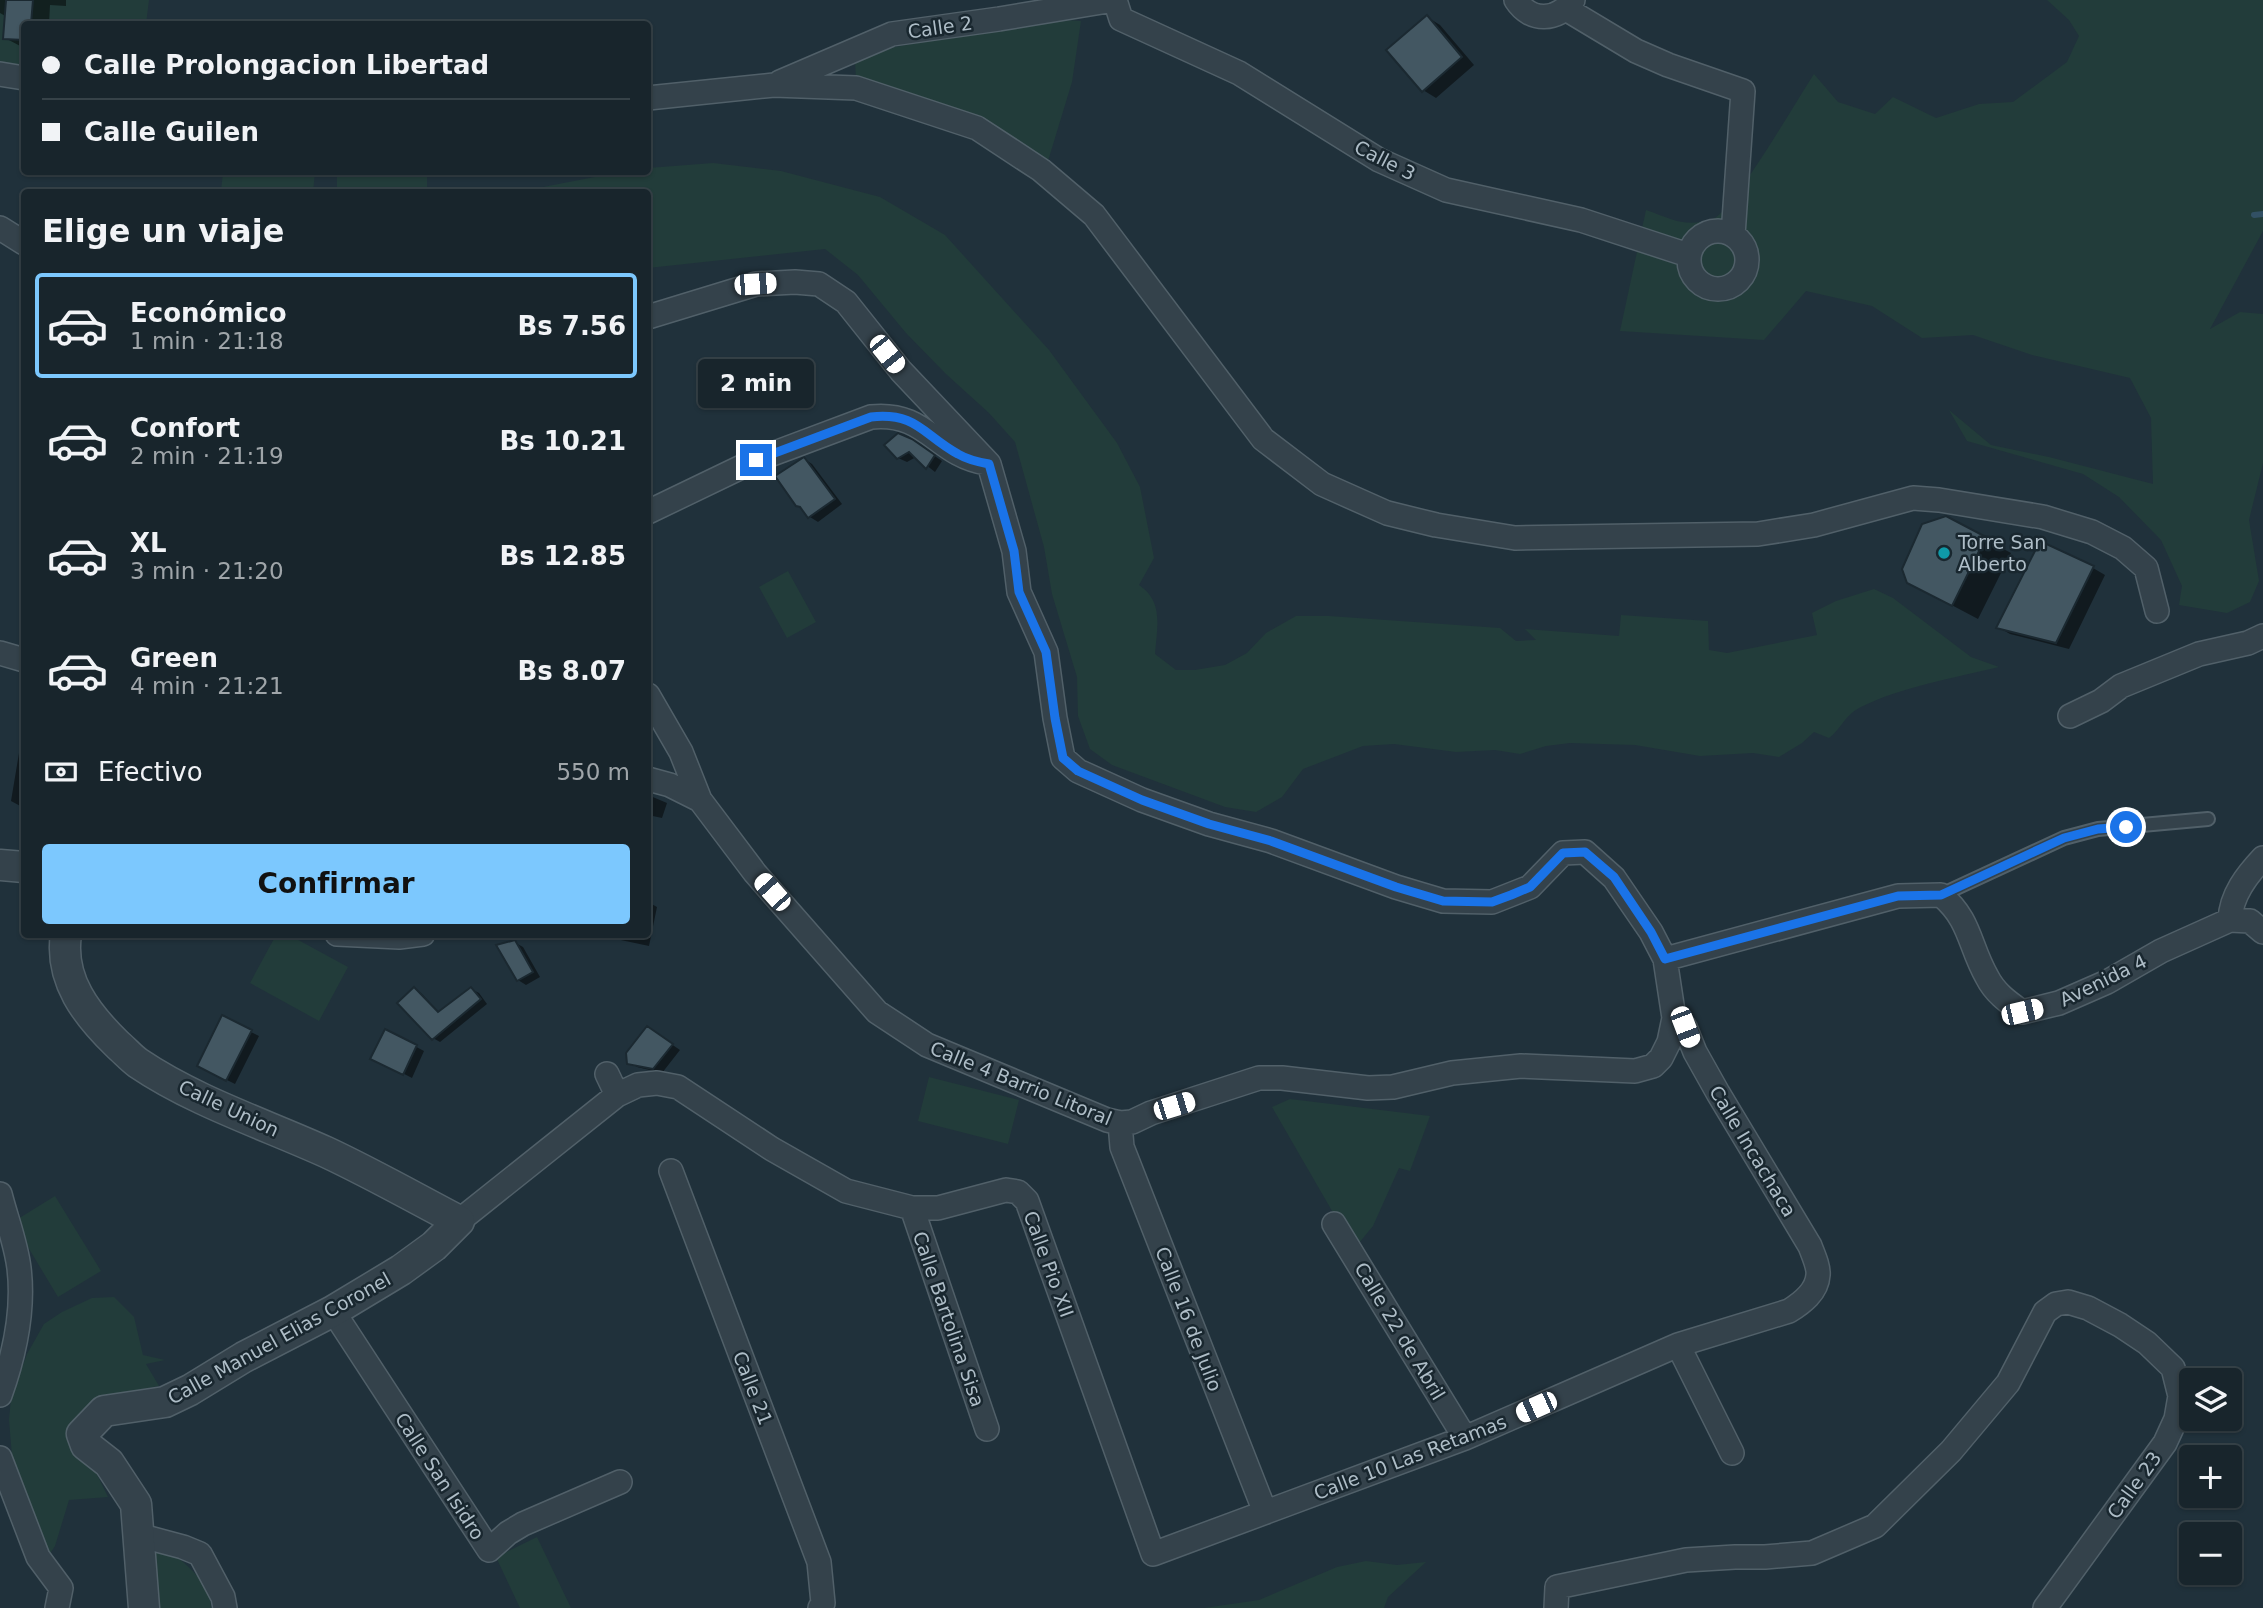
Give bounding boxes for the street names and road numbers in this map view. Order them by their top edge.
street label: Calle 2 [906,12,974,42]
street label: Calle 3 [1351,135,1419,185]
street label: Avenida 4 [2056,950,2150,1010]
street label: Calle 4 Barrio Litoral [927,1036,1115,1130]
street label: Calle Union [175,1075,283,1141]
street label: Calle Incachaca [1705,1081,1801,1221]
street label: Calle Pio XII [1020,1208,1078,1320]
street label: Calle Bartolina Sisa [909,1228,989,1410]
street label: Calle 16 de Julio [1151,1244,1227,1394]
street label: Calle 22 de Abril [1350,1258,1450,1404]
street label: Calle Manuel Elias Coronel [164,1267,394,1409]
street label: Calle 21 [729,1348,777,1428]
street label: Calle San Isidro [391,1408,489,1544]
street label: Calle 10 Las Retamas [1310,1410,1510,1504]
street label: Calle 23 [2102,1447,2166,1523]

